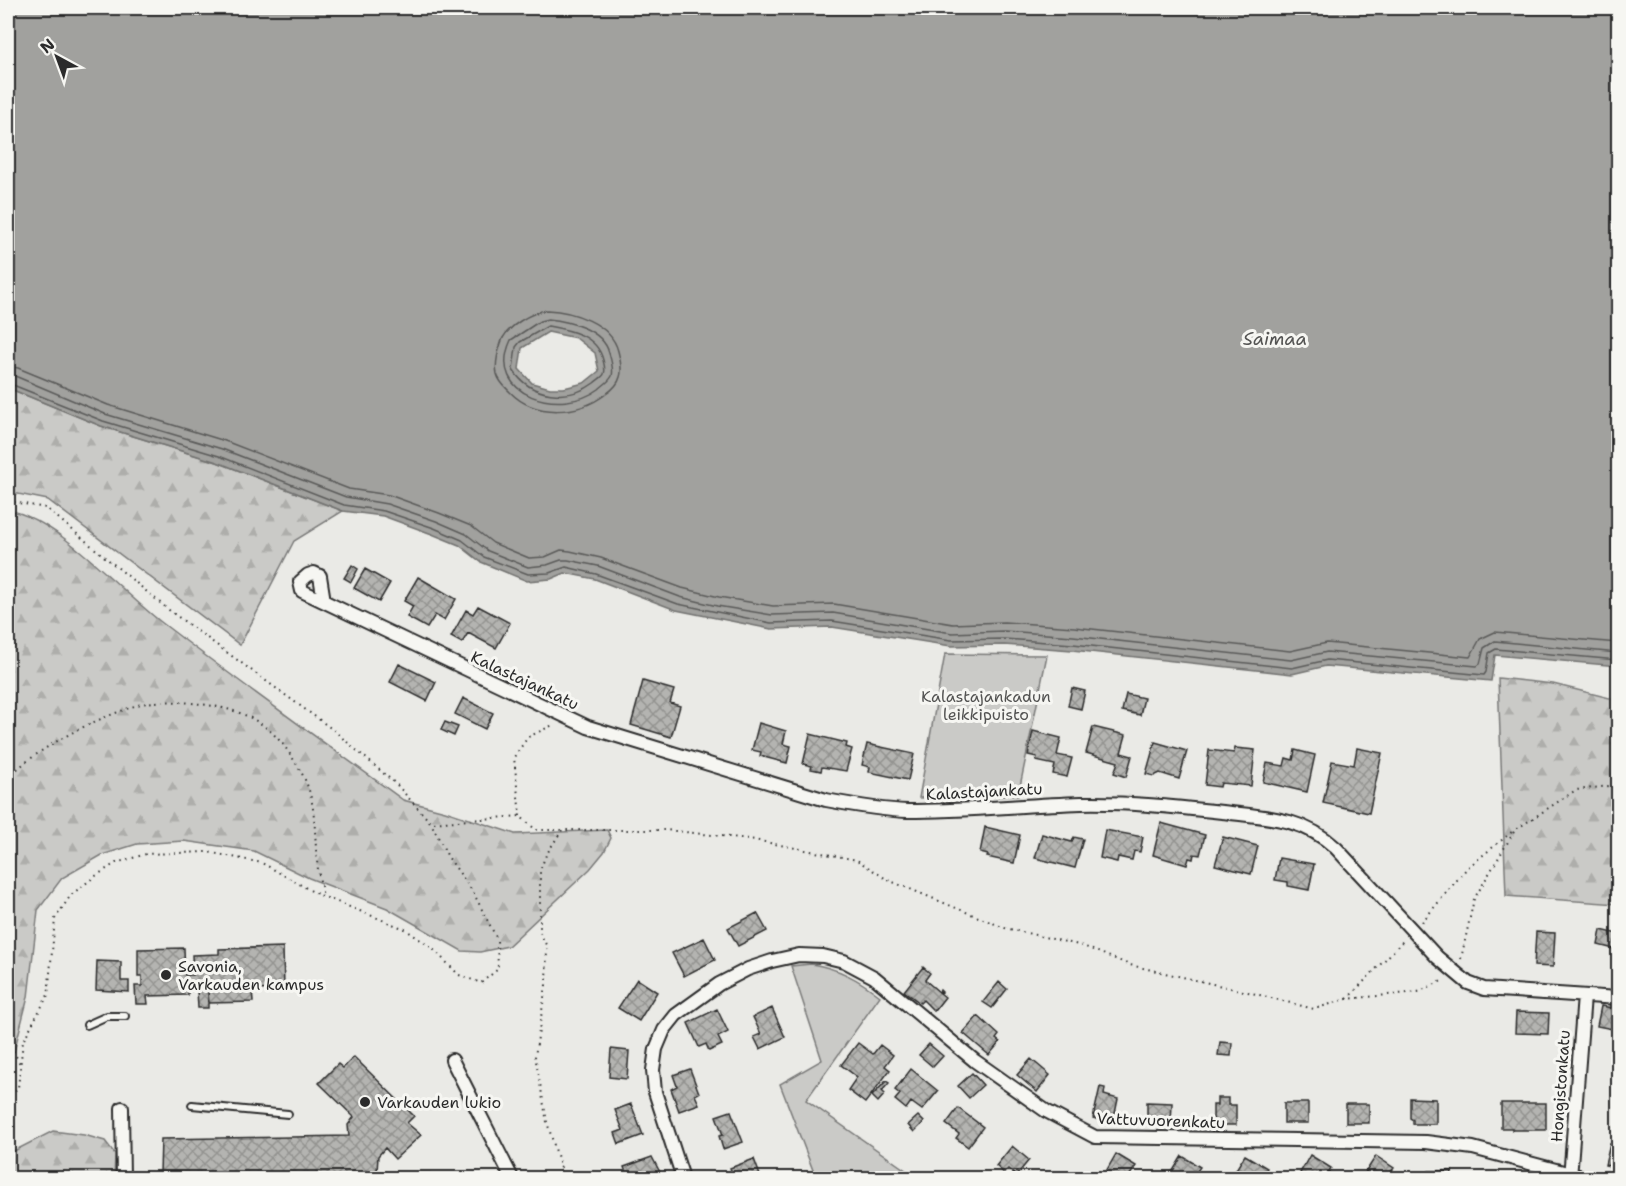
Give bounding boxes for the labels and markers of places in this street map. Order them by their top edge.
place label: Savonia, Varkauden kampus [178,956,324,995]
marker: Savonia, Varkauden kampus [159,968,173,982]
place label: Varkauden lukio [377,1092,501,1113]
marker: Varkauden lukio [358,1095,372,1109]

